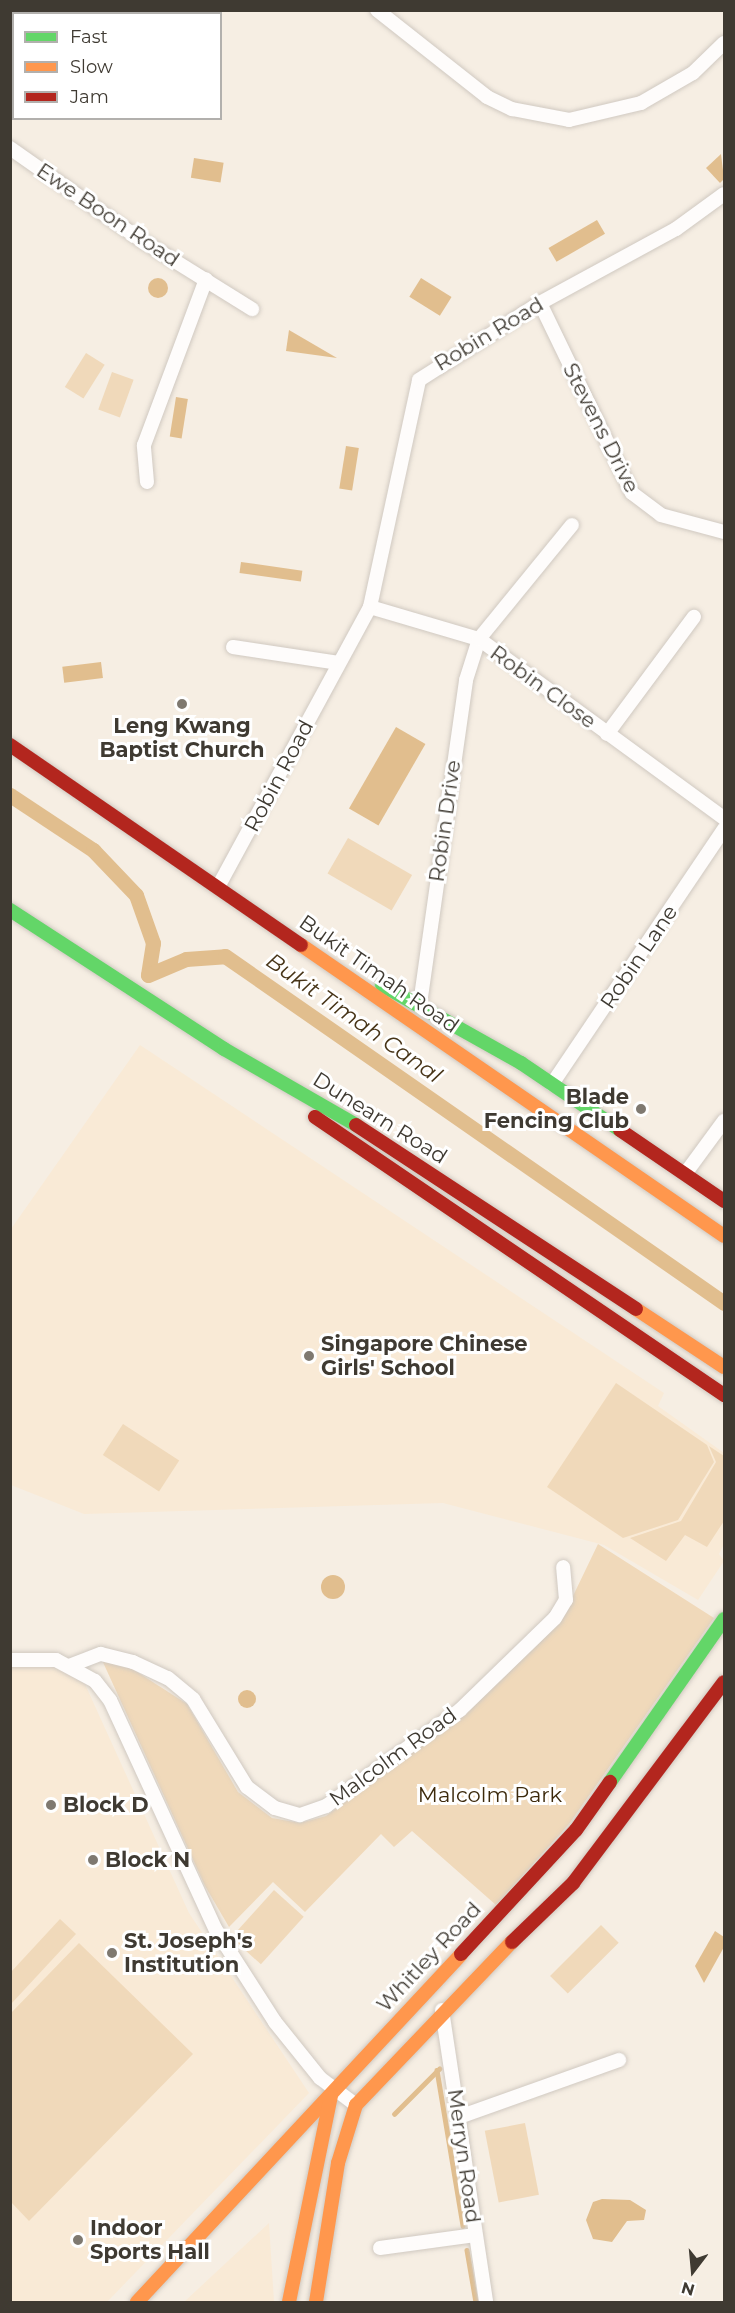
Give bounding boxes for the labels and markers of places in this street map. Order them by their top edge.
marker: Leng Kwang Baptist Church [175,697,189,711]
place label: Leng Kwang Baptist Church [99,713,265,763]
place label: Blade Fencing Club [484,1084,629,1134]
marker: Blade Fencing Club [634,1102,648,1116]
place label: Singapore Chinese Girls' School [321,1331,528,1381]
marker: Singapore Chinese Girls' School [302,1349,316,1363]
place label: Block D [63,1792,149,1818]
marker: Block D [44,1798,58,1812]
place label: Block N [105,1847,190,1873]
marker: Block N [86,1853,100,1867]
place label: St. Joseph's Institution [124,1928,253,1978]
marker: St. Joseph's Institution [105,1946,119,1960]
place label: Indoor Sports Hall [90,2215,210,2265]
marker: Indoor Sports Hall [71,2233,85,2247]

